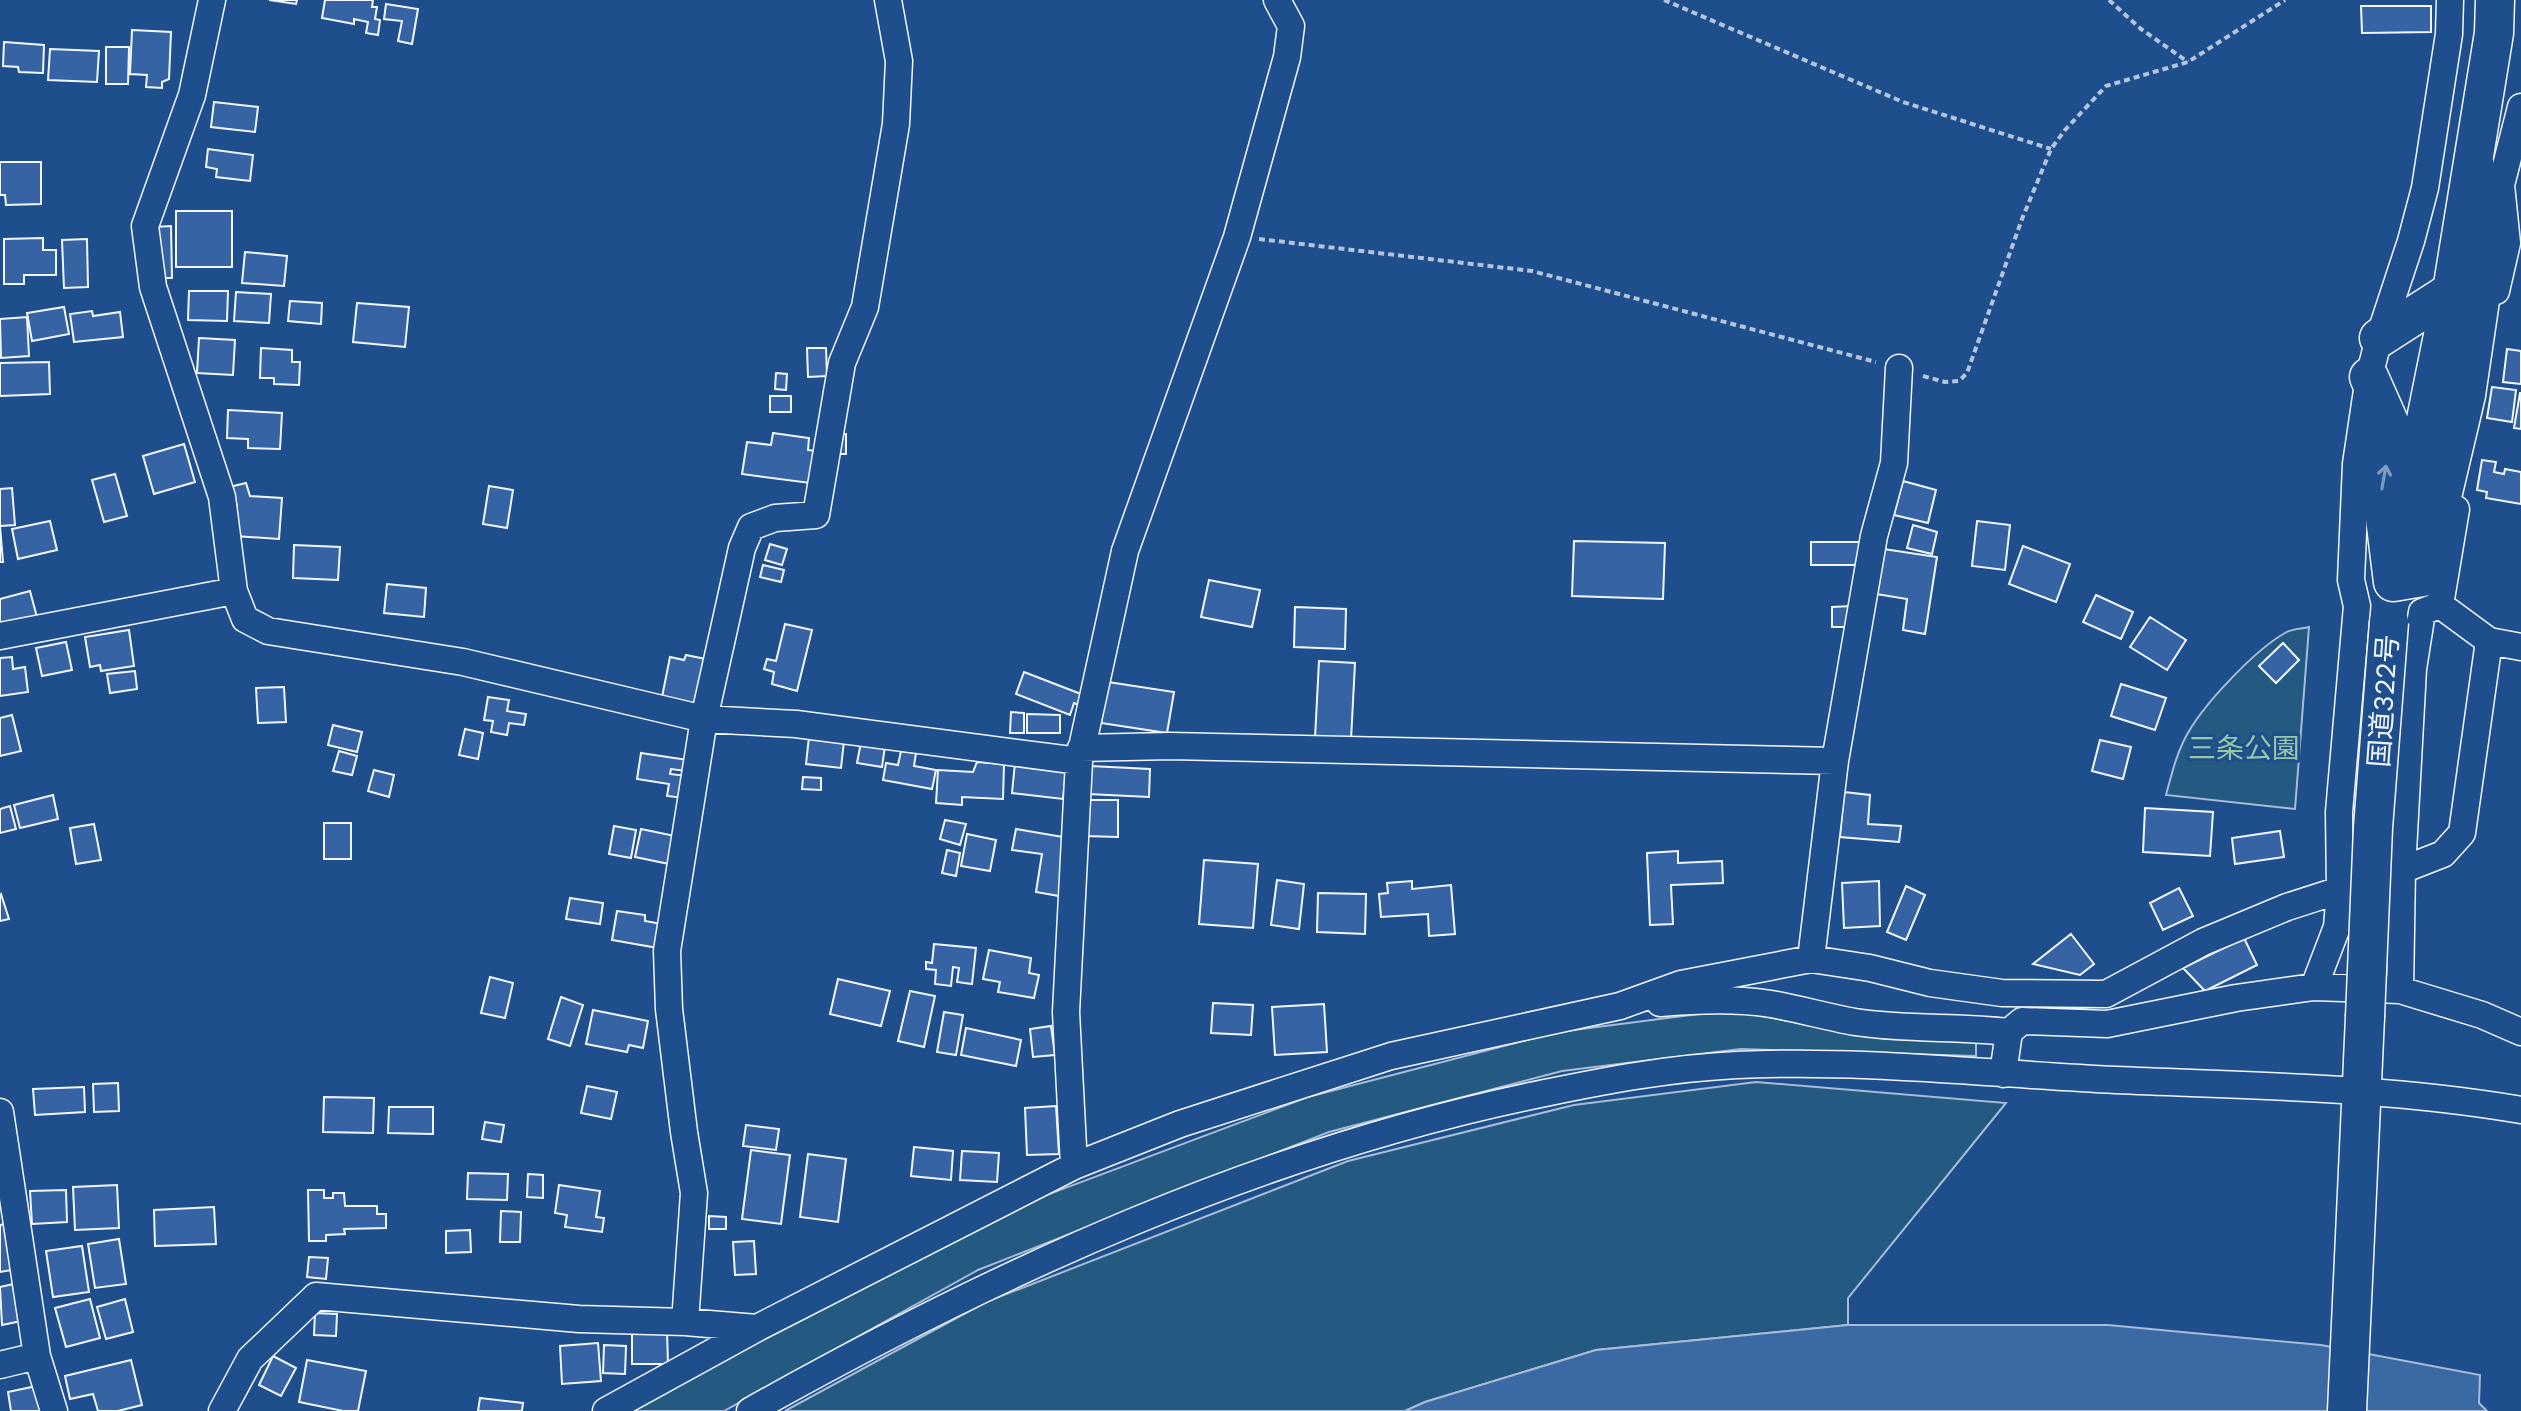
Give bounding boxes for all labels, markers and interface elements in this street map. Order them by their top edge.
one-way arrow [2378,465,2393,490]
street label: 国道322号 [2362,634,2405,769]
park label: 三条公園 [2188,732,2300,765]

